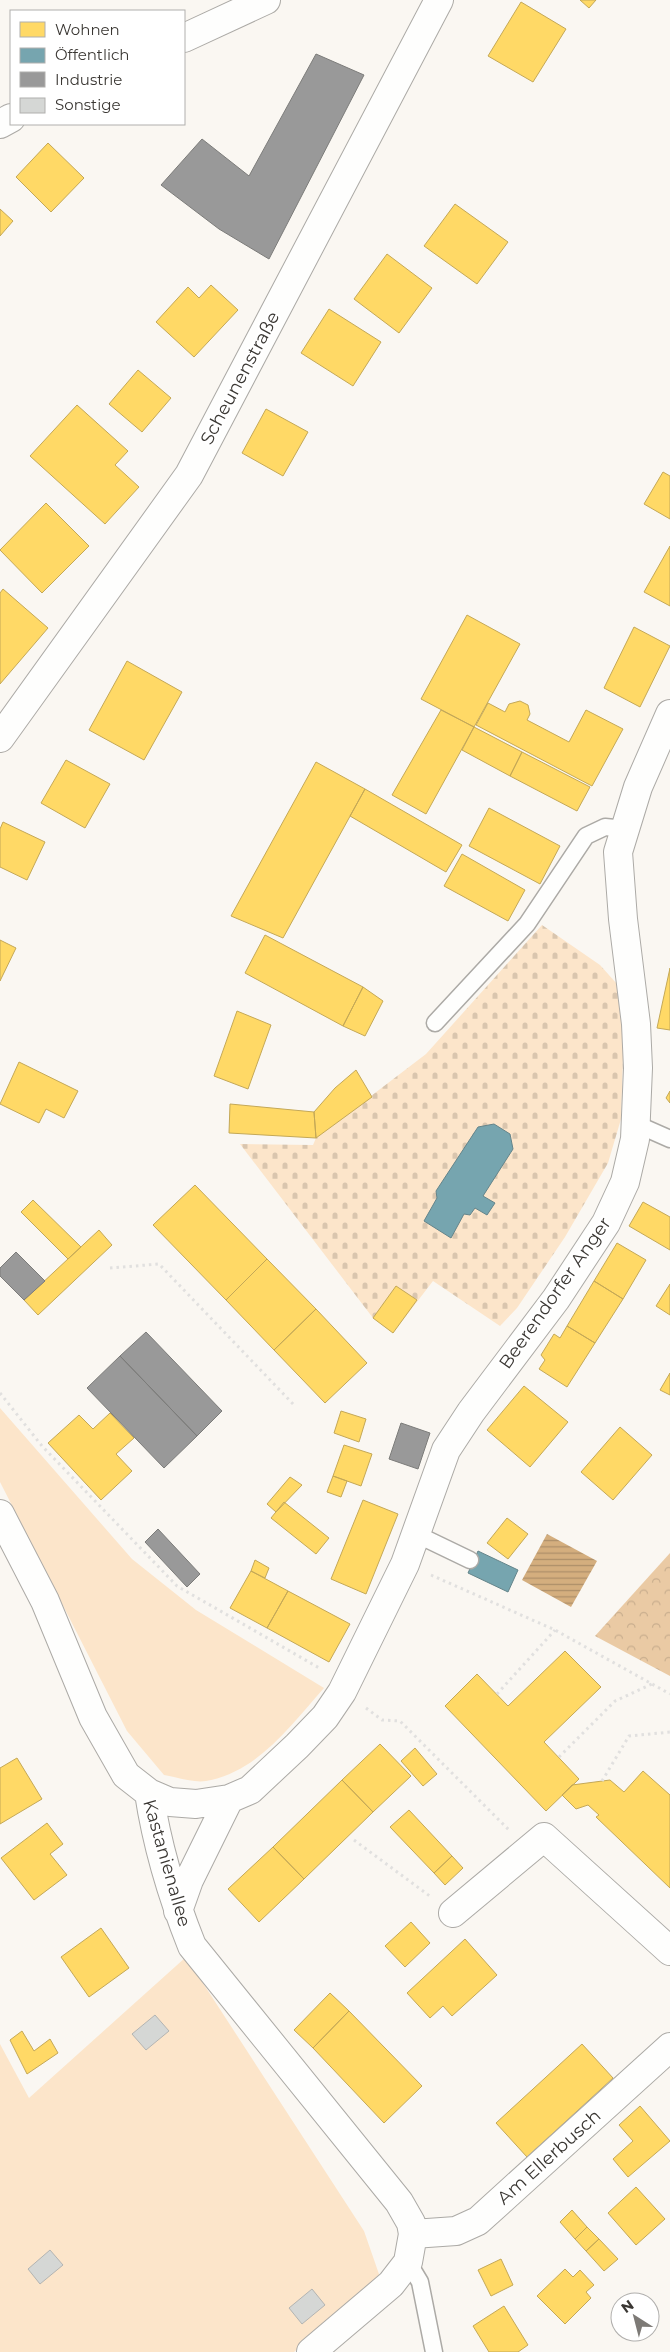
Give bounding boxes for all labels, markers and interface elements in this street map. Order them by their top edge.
legend [10,10,185,125]
text: Wohnen [55,20,120,39]
text: Öffentlich [55,45,129,64]
text: Industrie [55,70,122,89]
text: Sonstige [55,95,121,114]
street label: Scheunenstraße [196,308,284,448]
street label: Beerendorfer Anger [494,1213,616,1373]
street label: Kastanienallee [138,1797,196,1929]
street label: Am Ellerbusch [493,2105,605,2209]
north arrow [610,2292,660,2342]
text: N [617,2296,637,2317]

